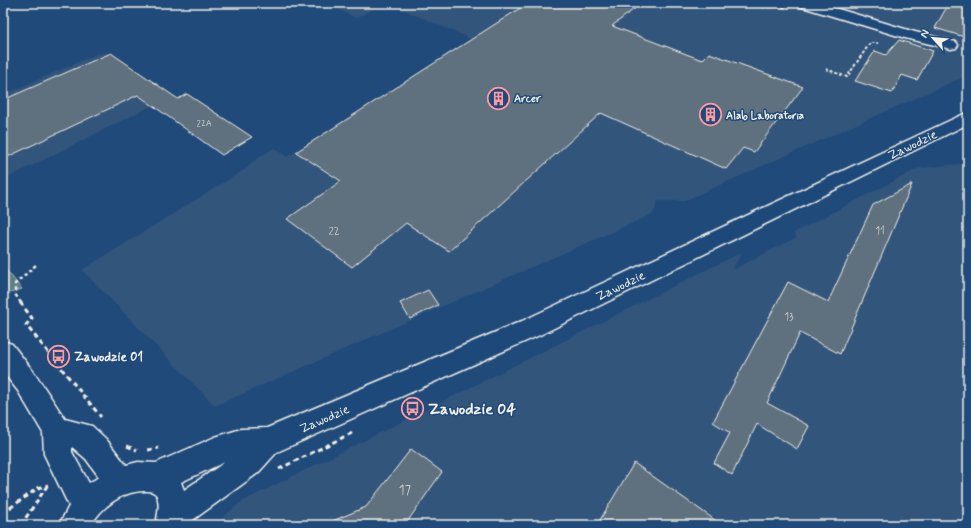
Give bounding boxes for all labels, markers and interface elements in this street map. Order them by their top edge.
north arrow [913,18,953,58]
text: N [917,27,933,40]
building icon: Arcer [486,85,512,111]
place label: Arcer [514,92,542,106]
building icon: Alab Laboratoria [698,102,724,128]
place label: Alab Laboratoria [726,109,805,123]
house number: 22A [196,118,212,129]
street label: Zawodzie [885,126,940,165]
house number: 11 [875,224,885,238]
house number: 22 [328,225,340,239]
street label: Zawodzie [593,267,648,306]
house number: 13 [784,310,794,324]
bus stop icon: Zawodzie 01 [46,343,72,369]
place label: Zawodzie 01 [74,349,143,366]
bus stop icon: Zawodzie 04 [400,395,426,421]
place label: Zawodzie 04 [428,399,516,420]
street label: Zawodzie [297,401,352,438]
house number: 17 [399,482,412,499]

